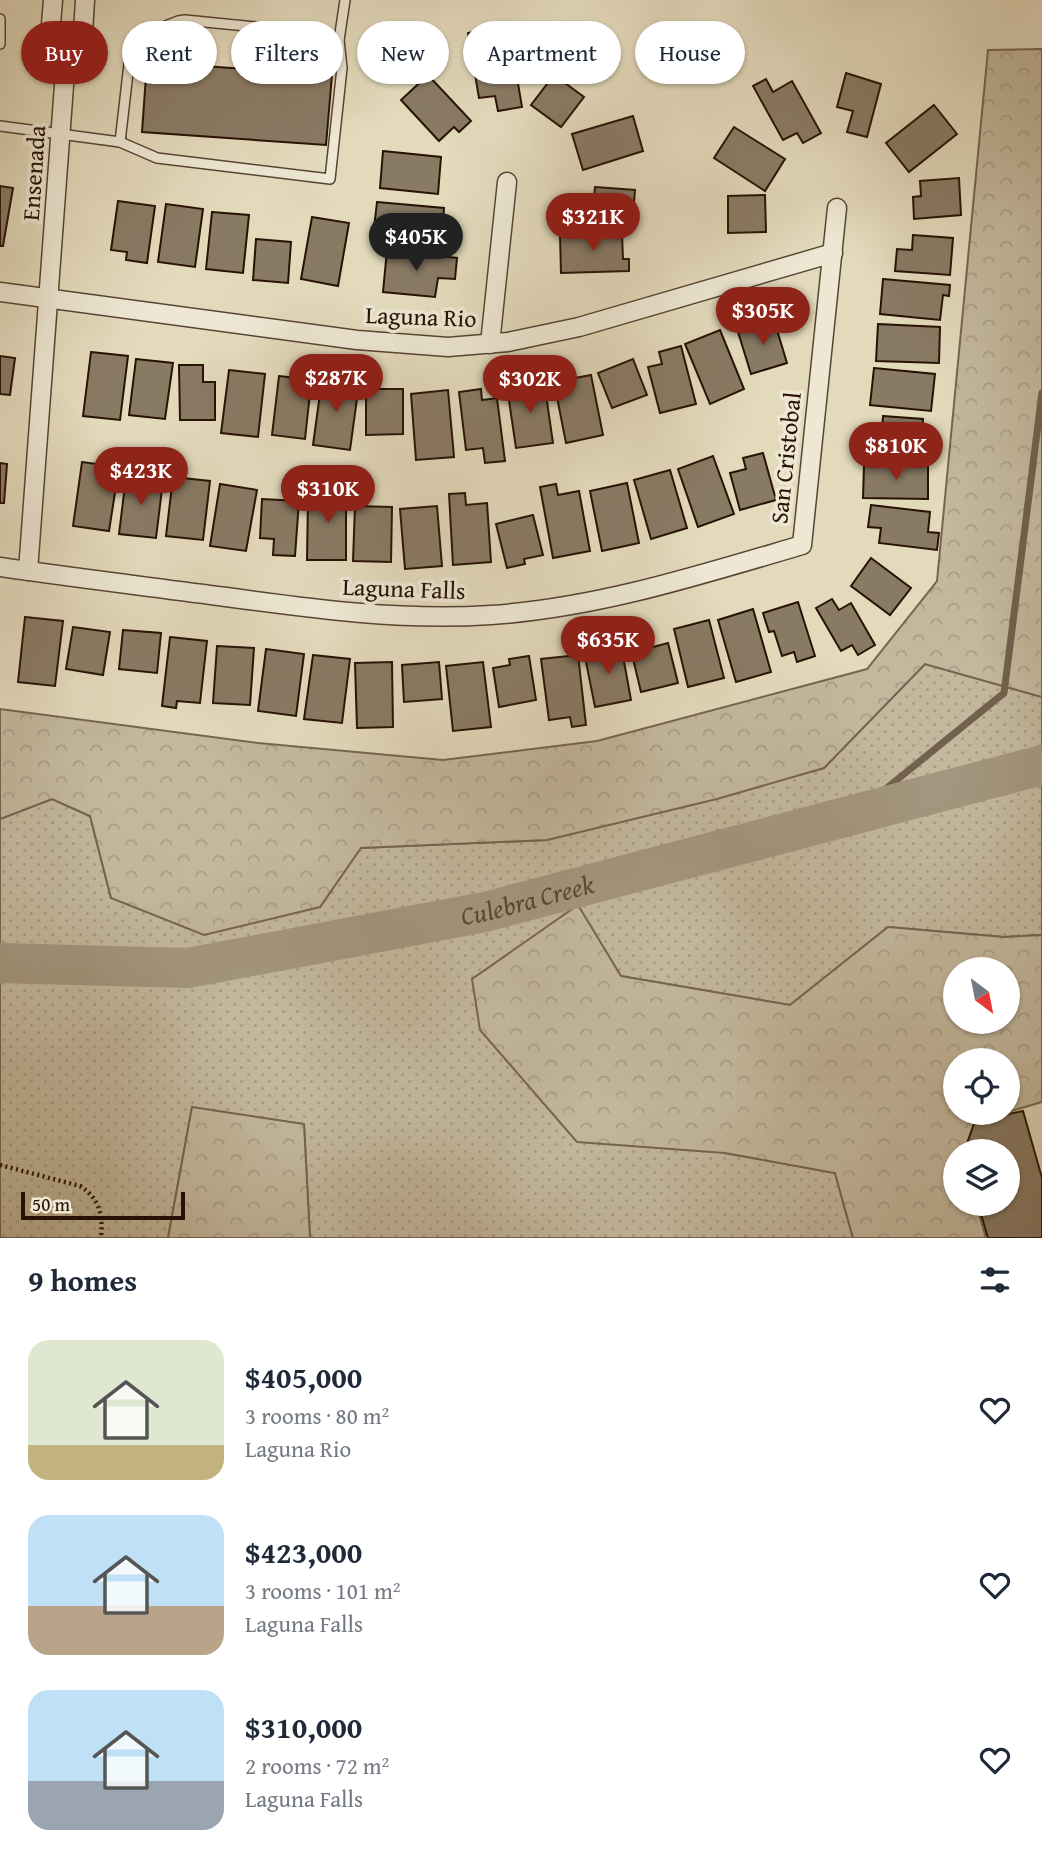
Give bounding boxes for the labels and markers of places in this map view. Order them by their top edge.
pin: $321K [544,194,642,253]
pin: $405K [367,214,465,273]
pin: $305K [714,288,812,347]
pin: $287K [287,354,385,414]
pin: $302K [481,356,579,415]
pin: $810K [847,422,945,482]
pin: $423K [92,448,190,507]
pin: $310K [279,466,377,525]
pin: $635K [559,616,657,676]

